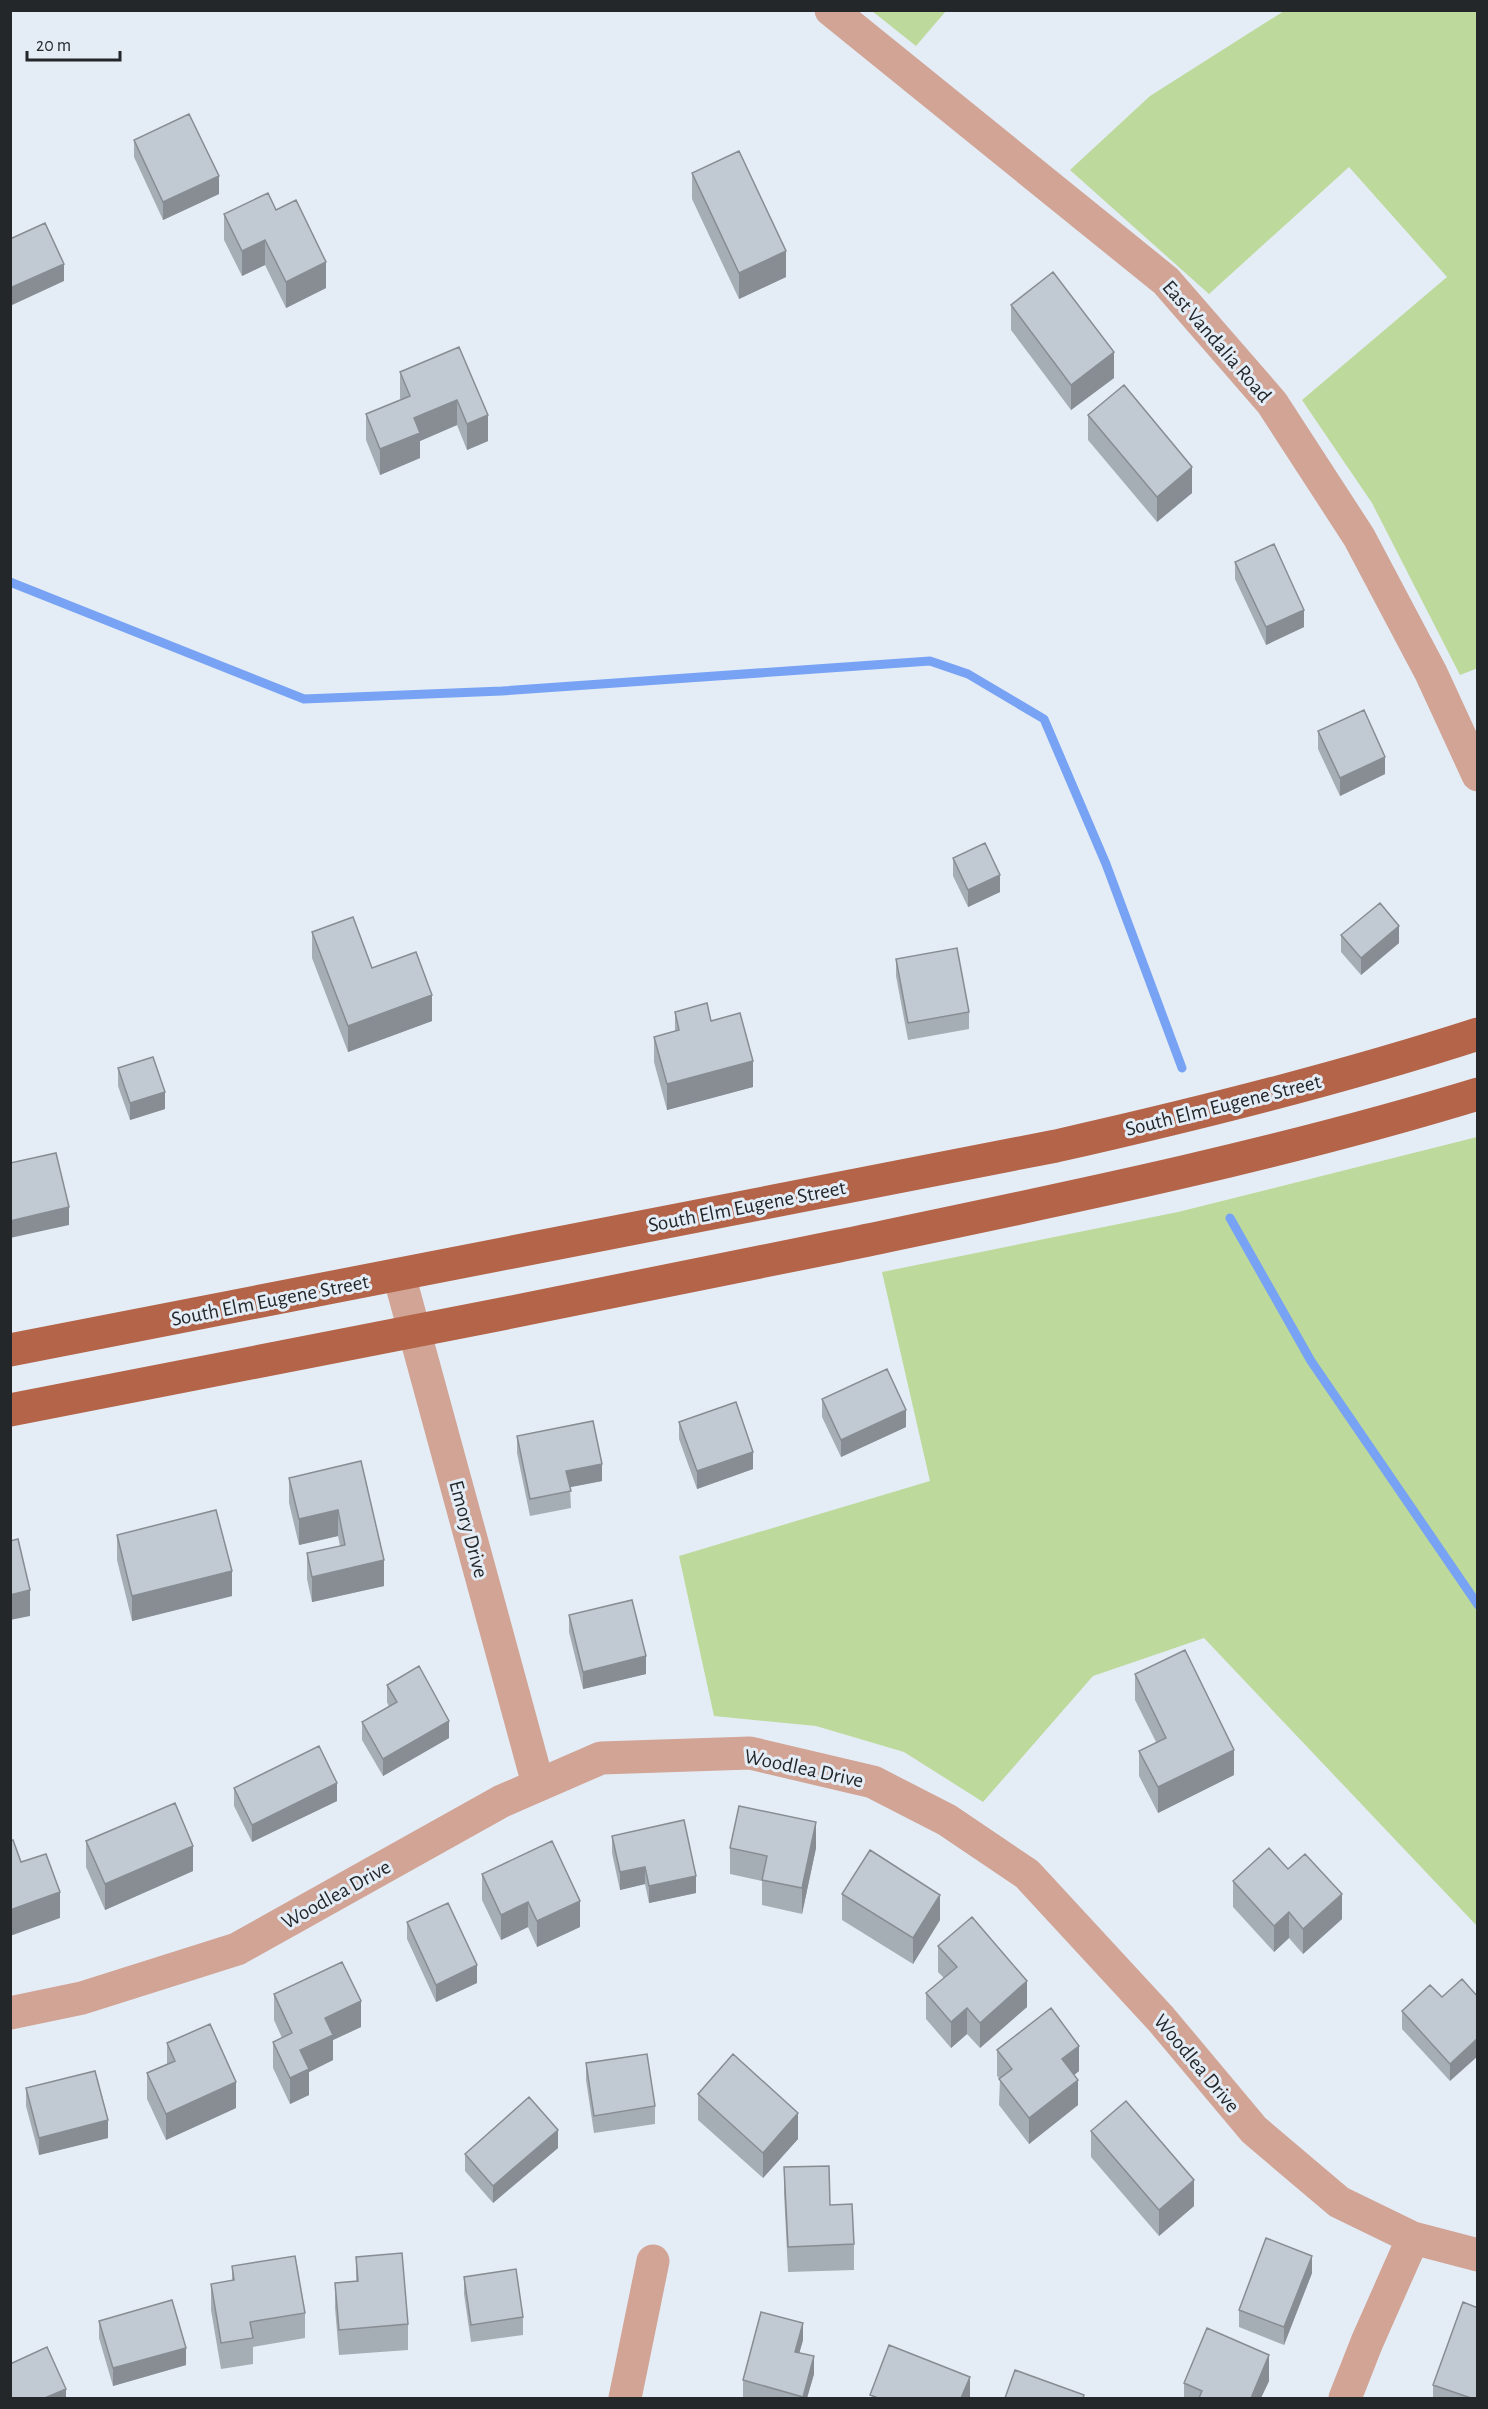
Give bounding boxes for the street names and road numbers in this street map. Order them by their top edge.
street label: East Vandalia Road [1158,276,1275,406]
street label: South Elm Eugene Street [1123,1071,1323,1140]
street label: South Elm Eugene Street [646,1177,848,1236]
street label: South Elm Eugene Street [169,1271,371,1330]
street label: Emory Drive [445,1478,492,1580]
street label: Woodlea Drive [743,1746,865,1791]
street label: Woodlea Drive [278,1856,394,1933]
street label: Woodlea Drive [1150,2010,1244,2116]

